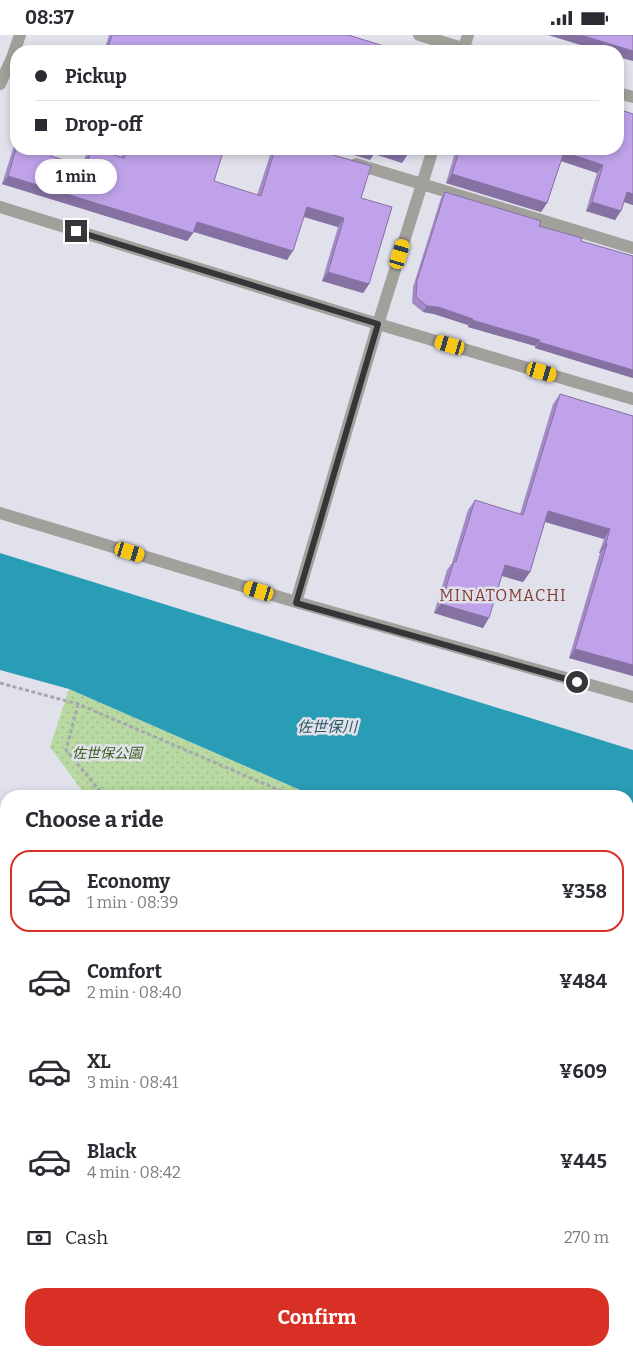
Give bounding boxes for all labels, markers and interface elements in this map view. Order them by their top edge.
text: 08:37 [25,6,74,29]
text: Pickup [65,65,127,88]
text: Drop-off [65,113,143,136]
callout: 1 min [35,159,117,193]
text: 1 min [56,167,96,186]
route end [65,220,87,242]
car [388,237,411,271]
car [433,334,466,356]
car [525,361,558,383]
car [113,540,146,564]
car [242,579,275,603]
district label: MINATOMACHI [439,586,567,605]
route start [566,671,588,693]
water label: 佐世保川 [297,718,359,736]
park label: 佐世保公園 [72,745,144,762]
text: Choose a ride [25,806,164,833]
icon: car [27,869,72,914]
text: Economy [87,870,170,893]
text: ¥358 [561,880,607,903]
text: 1 min · 08:39 [87,893,178,912]
icon: car [27,959,72,1004]
text: Comfort [87,960,162,983]
text: ¥484 [559,970,607,993]
text: 2 min · 08:40 [87,983,182,1002]
icon: car [27,1049,72,1094]
text: XL [87,1050,111,1073]
text: ¥609 [559,1060,607,1083]
text: 3 min · 08:41 [87,1073,178,1092]
icon: car [27,1139,72,1184]
text: Black [87,1140,137,1163]
text: ¥445 [560,1150,607,1173]
text: 4 min · 08:42 [87,1163,181,1182]
icon: cash [25,1224,53,1252]
text: Cash [65,1226,108,1249]
text: 270 m [564,1228,609,1247]
button: Confirm [25,1288,609,1346]

